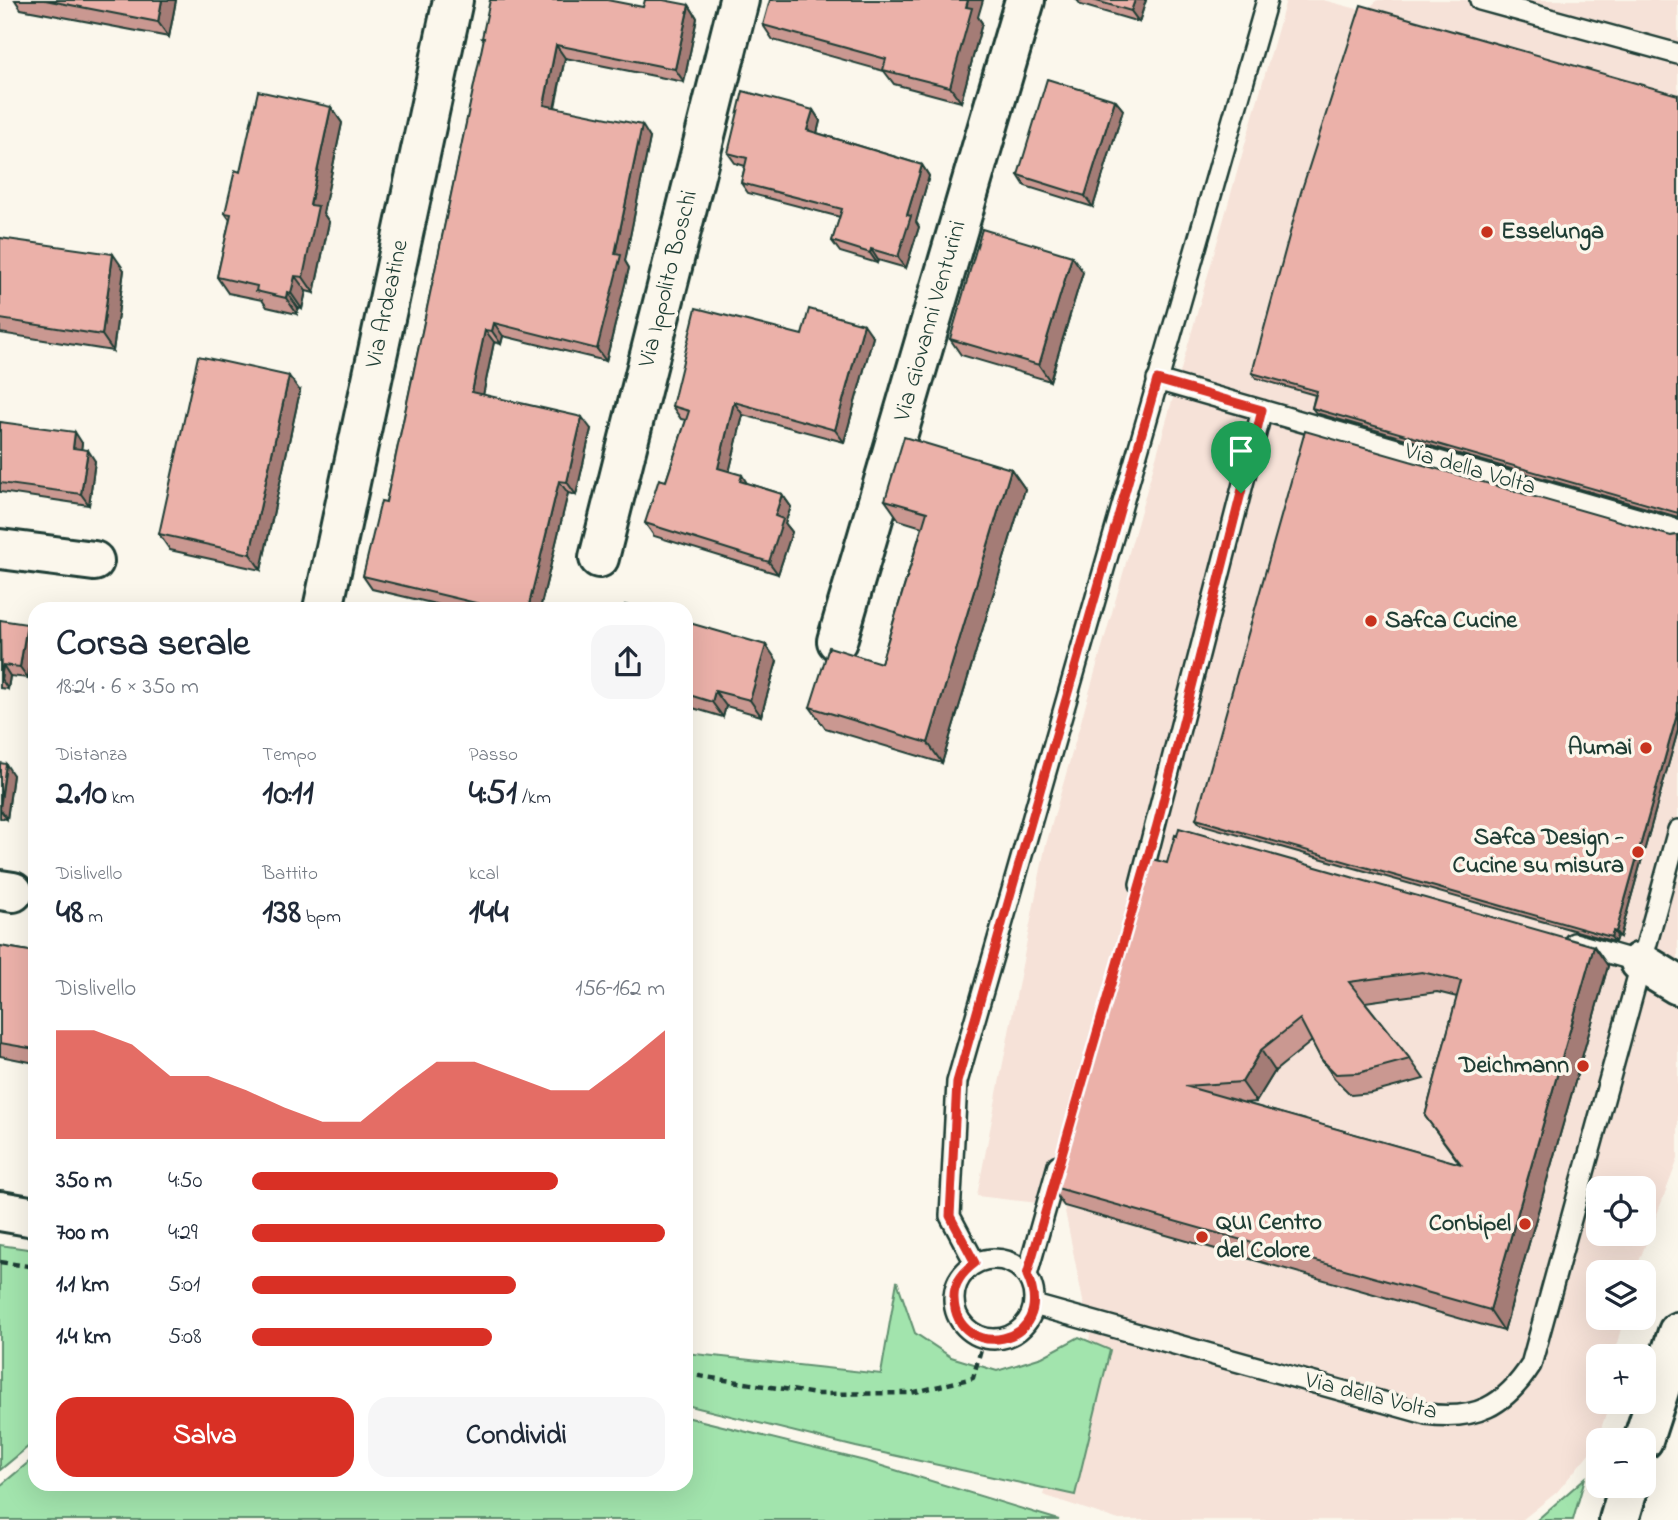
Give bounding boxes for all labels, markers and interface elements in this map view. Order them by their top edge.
street label: Via Ippolito Boschi [630,187,708,372]
place label: Esselunga [1501,215,1604,251]
street label: Via Giovanni Venturini [885,217,976,426]
marker: Esselunga [1479,224,1495,240]
street label: Via Ardeatine [357,236,419,372]
pin [1211,421,1271,493]
icon: arrive [1222,432,1260,470]
street label: Via della Volta [1399,434,1540,505]
place label: Safca Cucine [1385,604,1518,639]
marker: Safca Cucine [1363,613,1379,629]
text: Corsa serale [56,617,250,673]
button: share [591,625,665,699]
text: 18:24 · 6 × 350 m [56,671,199,704]
place label: Aumai [1568,731,1632,766]
marker: Aumai [1638,740,1654,756]
text: Distanza [56,742,127,769]
text: Tempo [262,742,317,769]
text: Passo [469,742,518,769]
text: 2.10 [56,769,107,820]
text: 10:11 [262,769,314,820]
text: 4:51 [469,769,517,820]
text: km [107,785,135,812]
text: /km [517,785,551,812]
place label: Safca Design - Cucine su misura [1453,821,1624,884]
marker: Safca Design - Cucine su misura [1630,844,1646,860]
text: Dislivello [56,861,122,888]
text: Battito [262,861,318,888]
text: kcal [469,861,499,888]
text: 48 [56,888,84,939]
text: 138 [262,888,301,939]
text: 144 [469,888,509,939]
text: m [84,904,103,931]
text: bpm [301,904,341,931]
text: Dislivello [56,973,136,1006]
text: 156–162 m [575,973,665,1006]
place label: Deichmann [1458,1049,1569,1084]
marker: Deichmann [1575,1058,1591,1074]
text: 350 m [56,1165,112,1198]
text: 4:50 [168,1165,203,1198]
map controls [1586,1176,1656,1498]
button: locate [1586,1176,1656,1246]
place label: QUI Centro del Colore [1216,1206,1322,1269]
place label: Conbipel [1429,1207,1511,1242]
marker: Conbipel [1517,1216,1533,1232]
text: 700 m [56,1217,109,1250]
text: 4:29 [168,1217,198,1250]
marker: QUI Centro del Colore [1194,1229,1210,1245]
button: layers [1586,1260,1656,1330]
text: 1.1 km [56,1269,109,1302]
text: 5:01 [168,1269,200,1302]
text: 1.4 km [56,1321,111,1354]
text: 5:08 [168,1321,202,1354]
button: + [1586,1344,1656,1414]
street label: Via della Volta [1300,1363,1441,1430]
button: Salva [56,1397,354,1477]
button: Condividi [368,1397,665,1477]
button: − [1586,1428,1656,1498]

